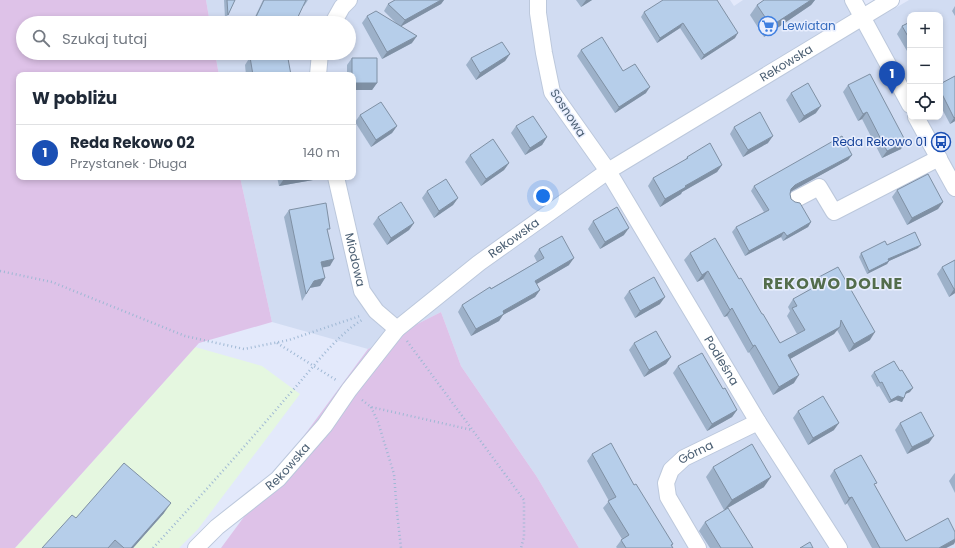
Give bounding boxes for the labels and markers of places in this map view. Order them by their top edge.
supermarket icon: Lewiatan [757,15,779,37]
place label: Lewiatan [782,17,836,34]
pin: 1 [879,61,905,94]
bus stop icon: Reda Rekowo 01 [930,131,952,153]
place label: Reda Rekowo 01 [832,133,927,150]

